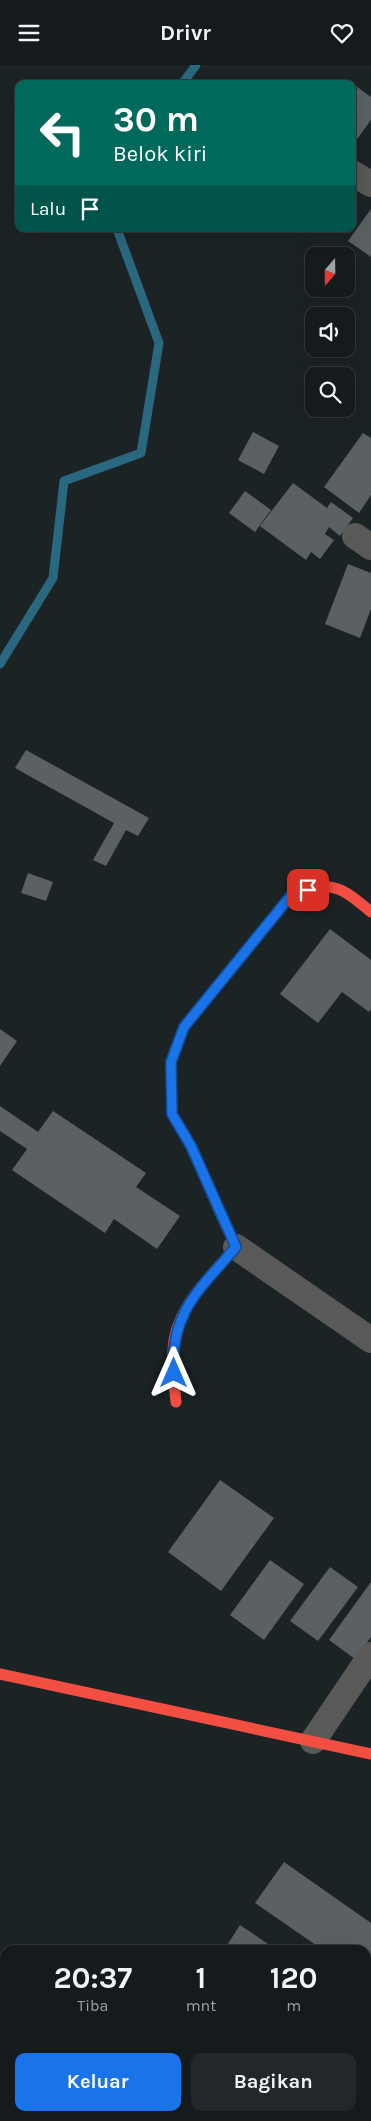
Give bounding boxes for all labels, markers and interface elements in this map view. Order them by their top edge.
icon: menu [15,19,43,47]
icon: heart [328,19,356,47]
text: Drivr [160,20,211,46]
text: 30 m [113,99,199,140]
icon: left [30,100,95,165]
text: Belok kiri [113,141,207,167]
icon: arrive [76,195,104,223]
text: Lalu [30,198,66,220]
north arrow [305,247,355,297]
map controls [305,247,355,417]
button: sound [305,307,355,357]
button: search [305,367,355,417]
pin [287,869,329,911]
icon: arrive [294,876,322,904]
position arrow [147,1346,199,1398]
text: 20:37 [53,1960,132,1996]
text: 1 [196,1960,206,1996]
text: 120 [270,1960,318,1996]
text: Tiba [77,1996,108,2015]
text: mnt [186,1996,216,2015]
text: m [286,1996,301,2015]
button: Keluar [15,2053,181,2111]
button: Bagikan [191,2053,356,2111]

